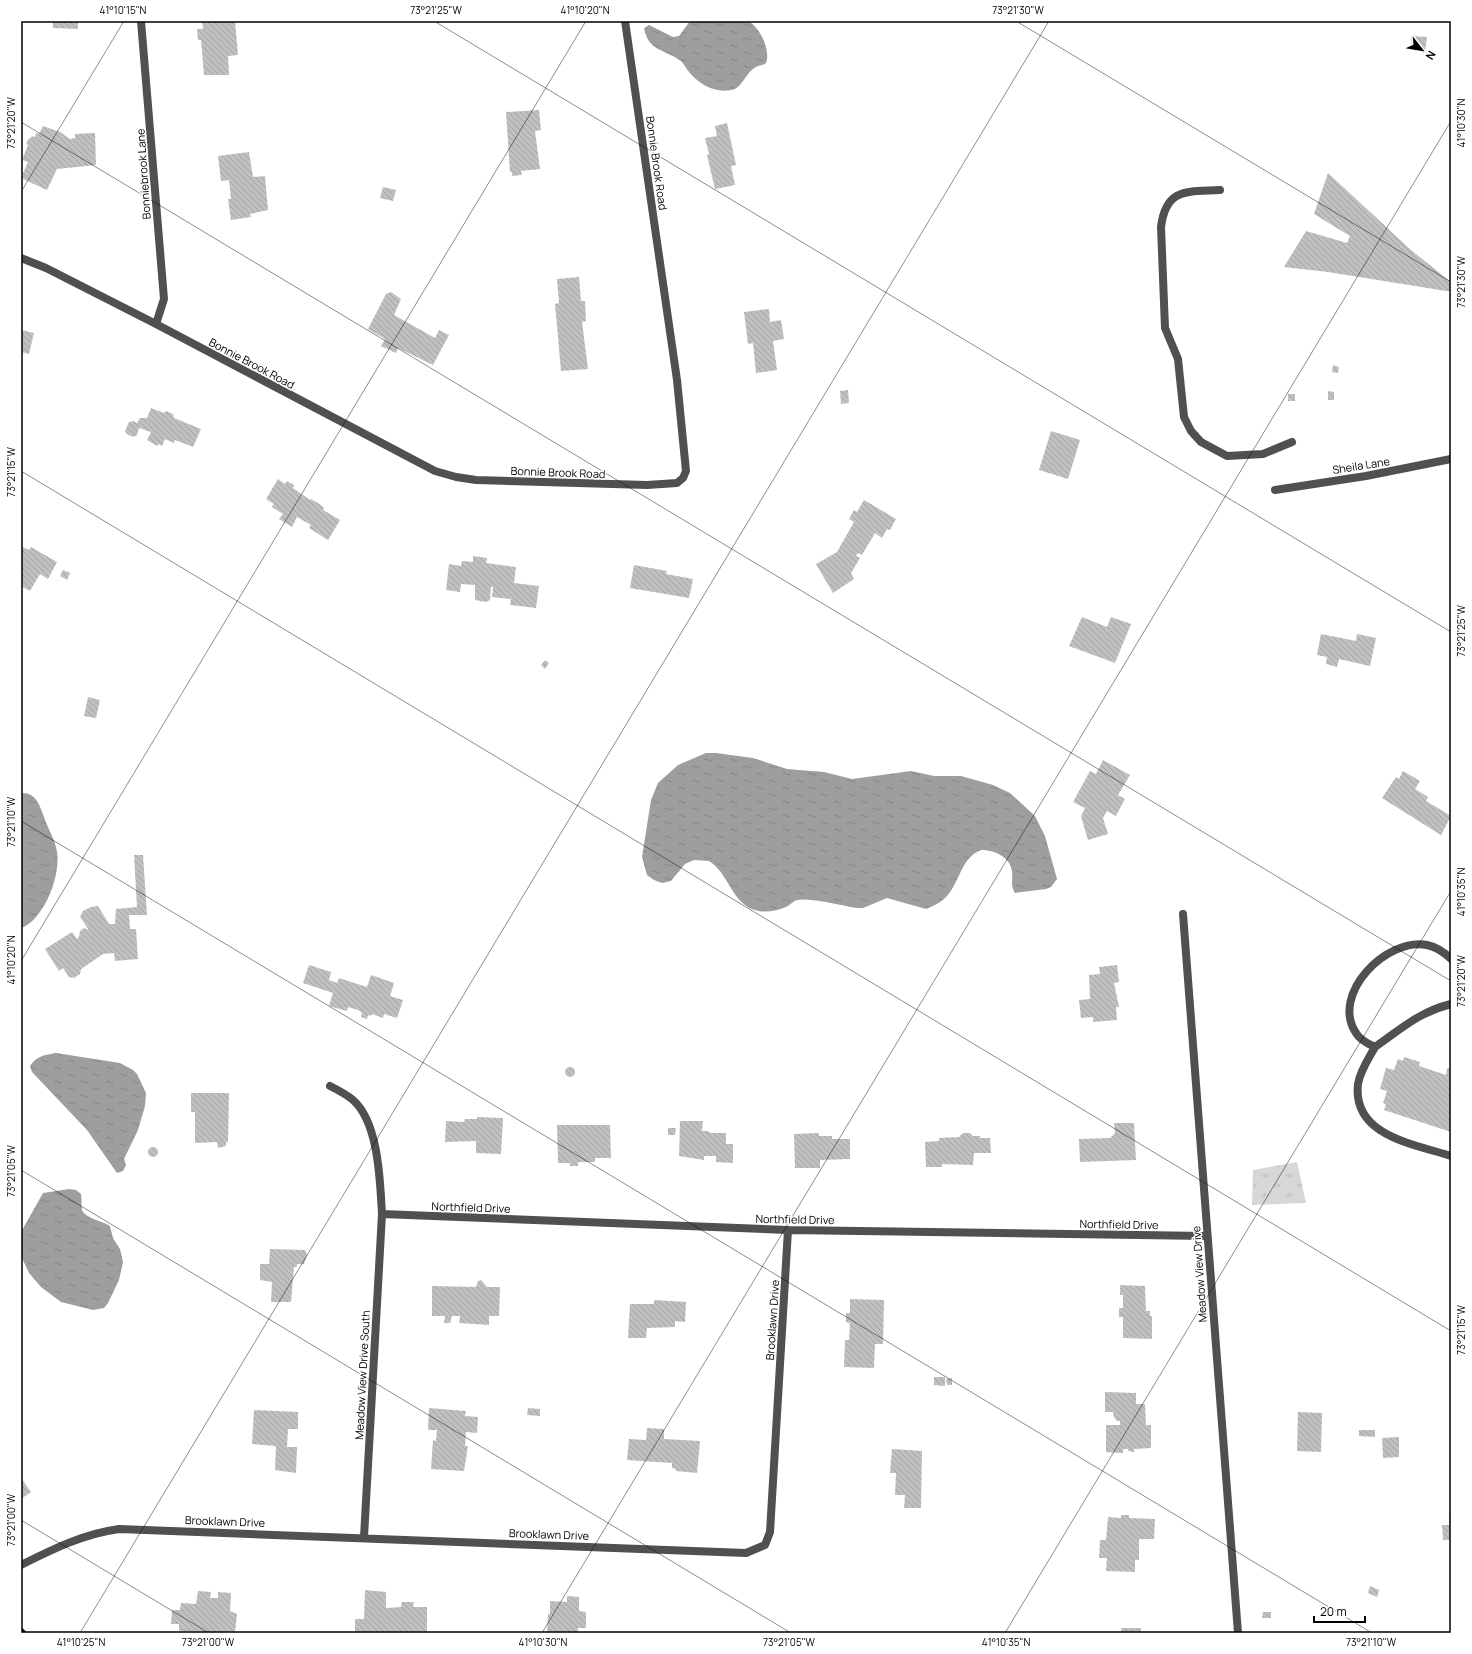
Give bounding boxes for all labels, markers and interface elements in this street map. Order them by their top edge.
text: 41°10'15"N [100,3,147,17]
text: 73°21'25"W [410,3,462,17]
text: 41°10'20"N [561,3,610,17]
text: 73°21'30"W [992,3,1044,17]
north arrow [1402,30,1442,70]
text: N [1422,48,1439,63]
text: 73°21'20"W [4,96,18,149]
text: 41°10'30"N [1454,98,1468,147]
street label: Bonnie Brook Road [643,115,671,211]
street label: Bonniebrook Lane [132,128,154,220]
text: 73°21'30"W [1454,256,1468,308]
street label: Bonnie Brook Road [207,334,297,392]
text: 73°21'15"W [4,446,18,497]
street label: Sheila Lane [1331,453,1391,477]
street label: Bonnie Brook Road [510,463,606,481]
text: 73°21'25"W [1454,605,1468,657]
text: 73°21'10"W [4,796,18,847]
text: 41°10'35"N [1454,868,1468,916]
text: 41°10'20"N [4,935,18,985]
text: 73°21'20"W [1454,954,1468,1007]
text: 73°21'05"W [4,1144,18,1197]
street label: Northfield Drive [431,1198,511,1216]
street label: Northfield Drive [755,1211,835,1227]
street label: Northfield Drive [1079,1216,1159,1232]
street label: Meadow View Drive [1188,1225,1210,1323]
street label: Brooklawn Drive [762,1279,782,1361]
text: 73°21'15"W [1454,1304,1468,1355]
street label: Meadow View Drive South [351,1310,373,1440]
text: 73°21'00"W [4,1493,18,1546]
street label: Brooklawn Drive [185,1512,266,1530]
street label: Brooklawn Drive [509,1525,590,1543]
scale bar [1314,1598,1365,1624]
text: 20 m [1320,1603,1347,1620]
text: 41°10'25"N [57,1635,105,1649]
text: 73°21'00"W [182,1635,235,1649]
text: 41°10'30"N [519,1635,568,1649]
text: 73°21'05"W [763,1635,816,1649]
text: 41°10'35"N [982,1635,1030,1649]
text: 73°21'10"W [1346,1635,1397,1649]

